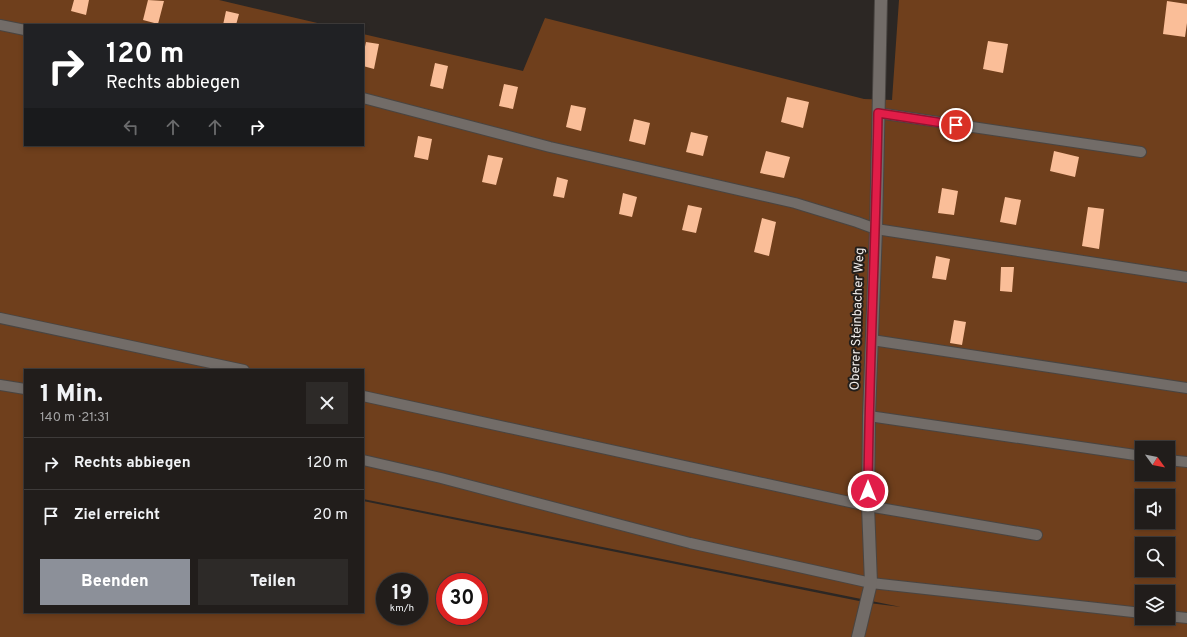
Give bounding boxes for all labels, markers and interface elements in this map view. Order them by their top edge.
text: 120 m [106,37,184,73]
icon: right [40,40,92,92]
text: Rechts abbiegen [106,72,240,95]
pin [939,108,973,142]
icon: arrive [945,114,967,136]
icon: left [120,116,142,138]
icon: ahead [162,116,184,138]
icon: ahead [204,116,226,138]
icon: right [246,116,268,138]
street label: Oberer Steinbacher Weg [848,247,868,391]
text: 1 Min. [40,380,103,410]
button: close [306,382,348,424]
text: 140 m · 21:31 [40,410,110,426]
north arrow [1135,441,1175,481]
map controls [1135,441,1175,625]
icon: right [40,453,62,475]
text: Rechts abbiegen [74,454,191,473]
text: 120 m [307,454,348,473]
position arrow [847,470,889,512]
button: sound [1135,489,1175,529]
icon: arrive [40,505,62,527]
text: Ziel erreicht [74,506,160,525]
text: 20 m [313,506,348,525]
button: search [1135,537,1175,577]
button: Beenden [40,559,190,605]
button: Teilen [198,559,348,605]
speed limit sign: 30 [436,573,488,625]
text: 19 [392,581,412,607]
button: layers [1135,585,1175,625]
text: km/h [390,602,414,615]

